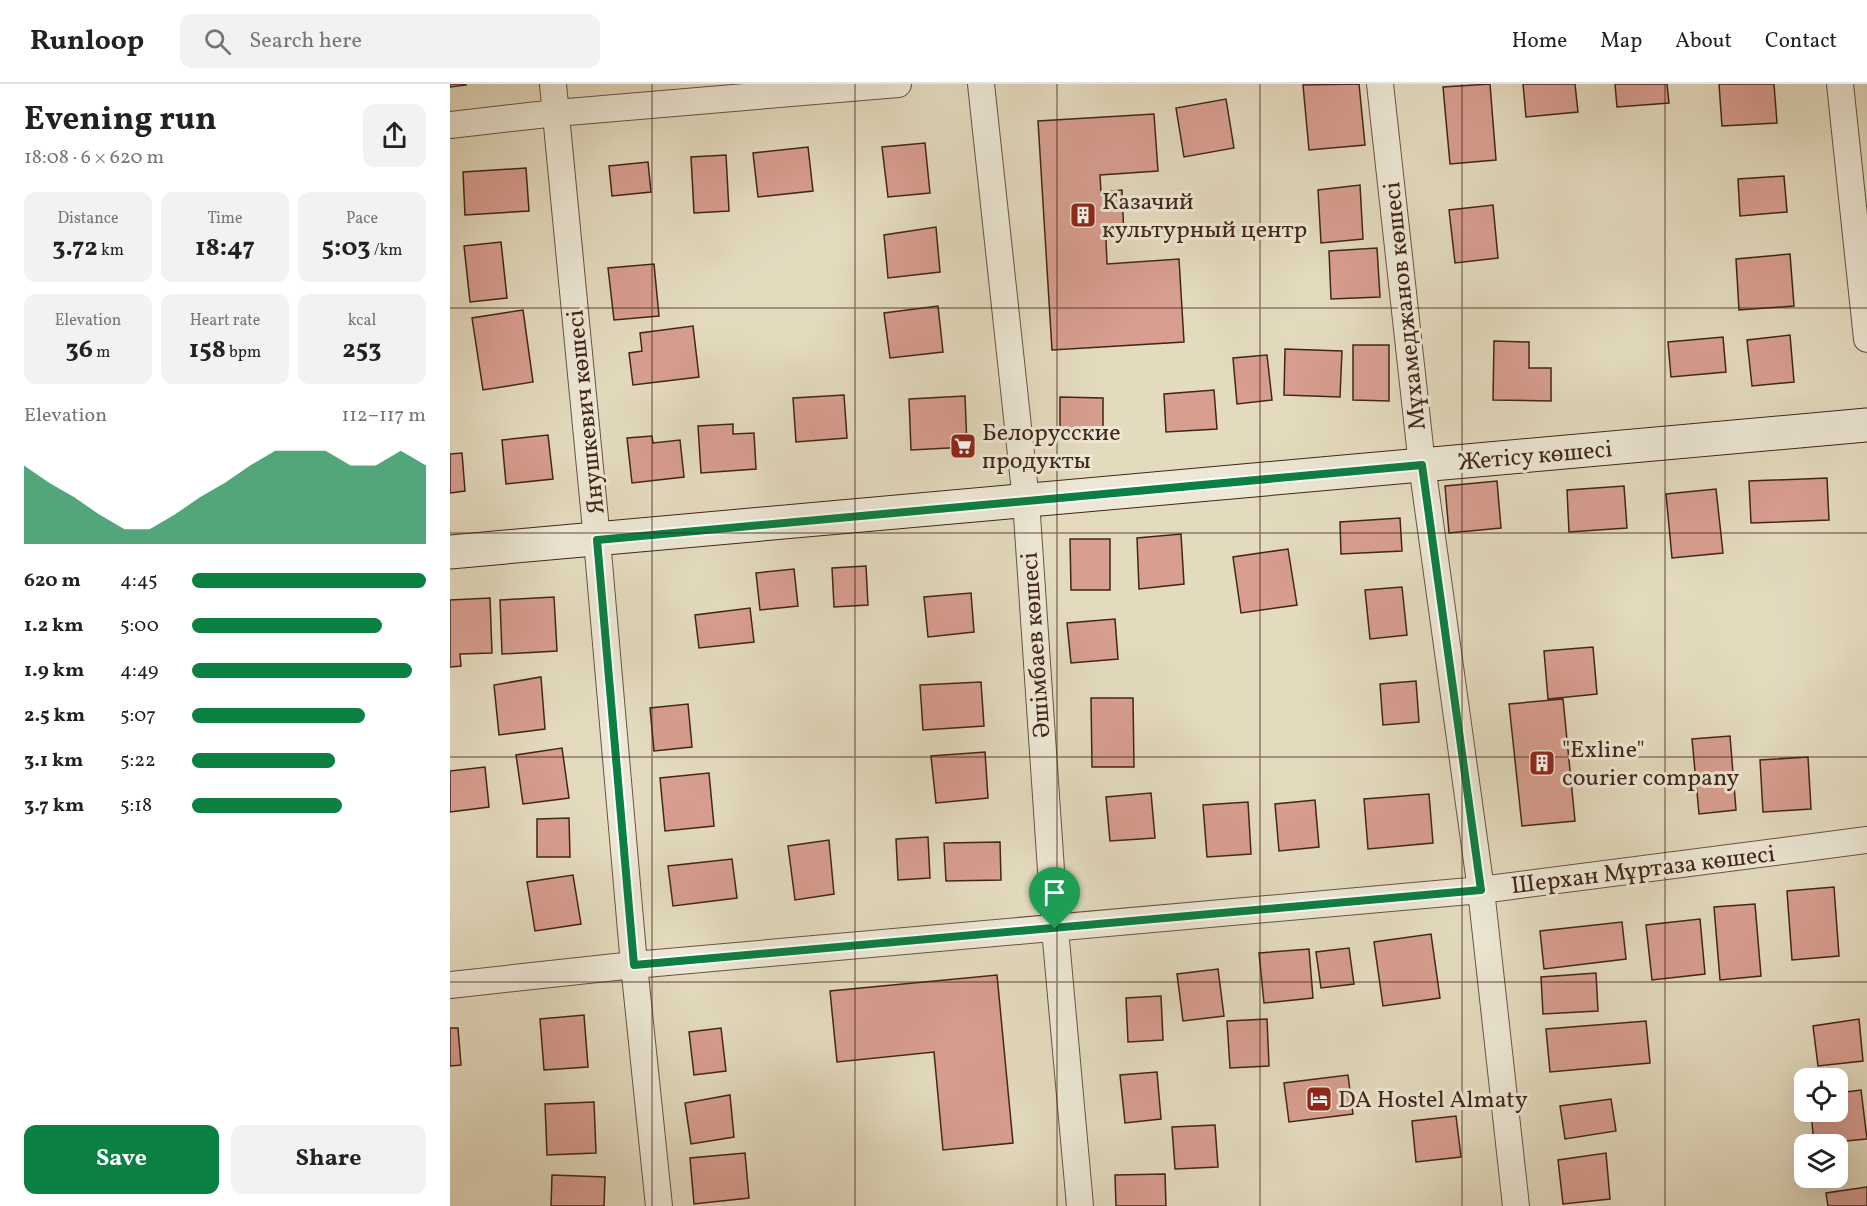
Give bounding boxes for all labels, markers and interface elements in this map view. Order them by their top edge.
search box [180,14,600,68]
text: Runloop [30,22,144,61]
icon: search [201,25,234,58]
text: Search here [249,26,362,57]
text: Home [1512,27,1567,56]
text: Map [1600,27,1642,56]
text: About [1675,27,1732,56]
text: Contact [1765,27,1837,56]
text: Evening run [24,98,217,144]
button: share [363,104,426,167]
text: 18:08 · 6 × 620 m [24,144,164,172]
street label: Мұхамеджанов көшесі [1376,180,1436,432]
place label: Казачий культурный центр [1102,186,1307,248]
building icon: Казачий культурный центр [1068,200,1098,230]
text: Distance [57,208,119,230]
text: Time [207,208,243,230]
text: Pace [346,208,378,230]
text: 3.72 [52,230,98,266]
text: 18:47 [195,230,255,266]
text: 5:03 [322,230,370,266]
text: km [98,240,124,262]
text: /km [370,240,402,262]
street label: Янушкевич көшесі [559,308,615,516]
text: Elevation [55,310,121,332]
text: Heart rate [190,310,260,332]
text: kcal [348,310,376,332]
text: 36 [66,332,93,368]
text: 158 [189,332,226,368]
text: 253 [342,332,382,368]
text: m [93,342,110,364]
text: bpm [226,342,261,364]
text: Elevation [24,402,107,430]
text: 112–117 m [342,402,426,430]
place label: Белорусские продукты [982,417,1121,479]
supermarket icon: Белорусские продукты [948,431,978,461]
street label: Жетісу көшесі [1456,433,1614,481]
street label: Әшімбаев көшесі [1014,551,1060,739]
text: 620 m [24,567,81,595]
text: 4:45 [120,567,158,595]
text: 1.2 km [24,612,84,640]
text: 5:00 [120,612,159,640]
text: 1.9 km [24,657,84,685]
text: 4:49 [120,657,158,685]
text: 2.5 km [24,702,85,730]
text: 5:07 [120,702,156,730]
place label: "Exline" courier company [1562,734,1739,796]
text: 3.1 km [24,747,83,775]
text: 5:22 [120,747,156,775]
building icon: "Exline" courier company [1527,748,1557,778]
text: 3.7 km [24,792,84,820]
text: 5:18 [120,792,152,820]
street label: Шерхан Мұртаза көшесі [1509,838,1777,904]
pin [1029,867,1080,929]
icon: arrive [1038,876,1071,909]
map controls [1794,1068,1848,1188]
button: locate [1794,1068,1848,1122]
hotel icon: DA Hostel Almaty [1304,1084,1334,1114]
place label: DA Hostel Almaty [1338,1084,1528,1118]
button: Save [24,1125,219,1194]
button: Share [231,1125,426,1194]
button: layers [1794,1134,1848,1188]

